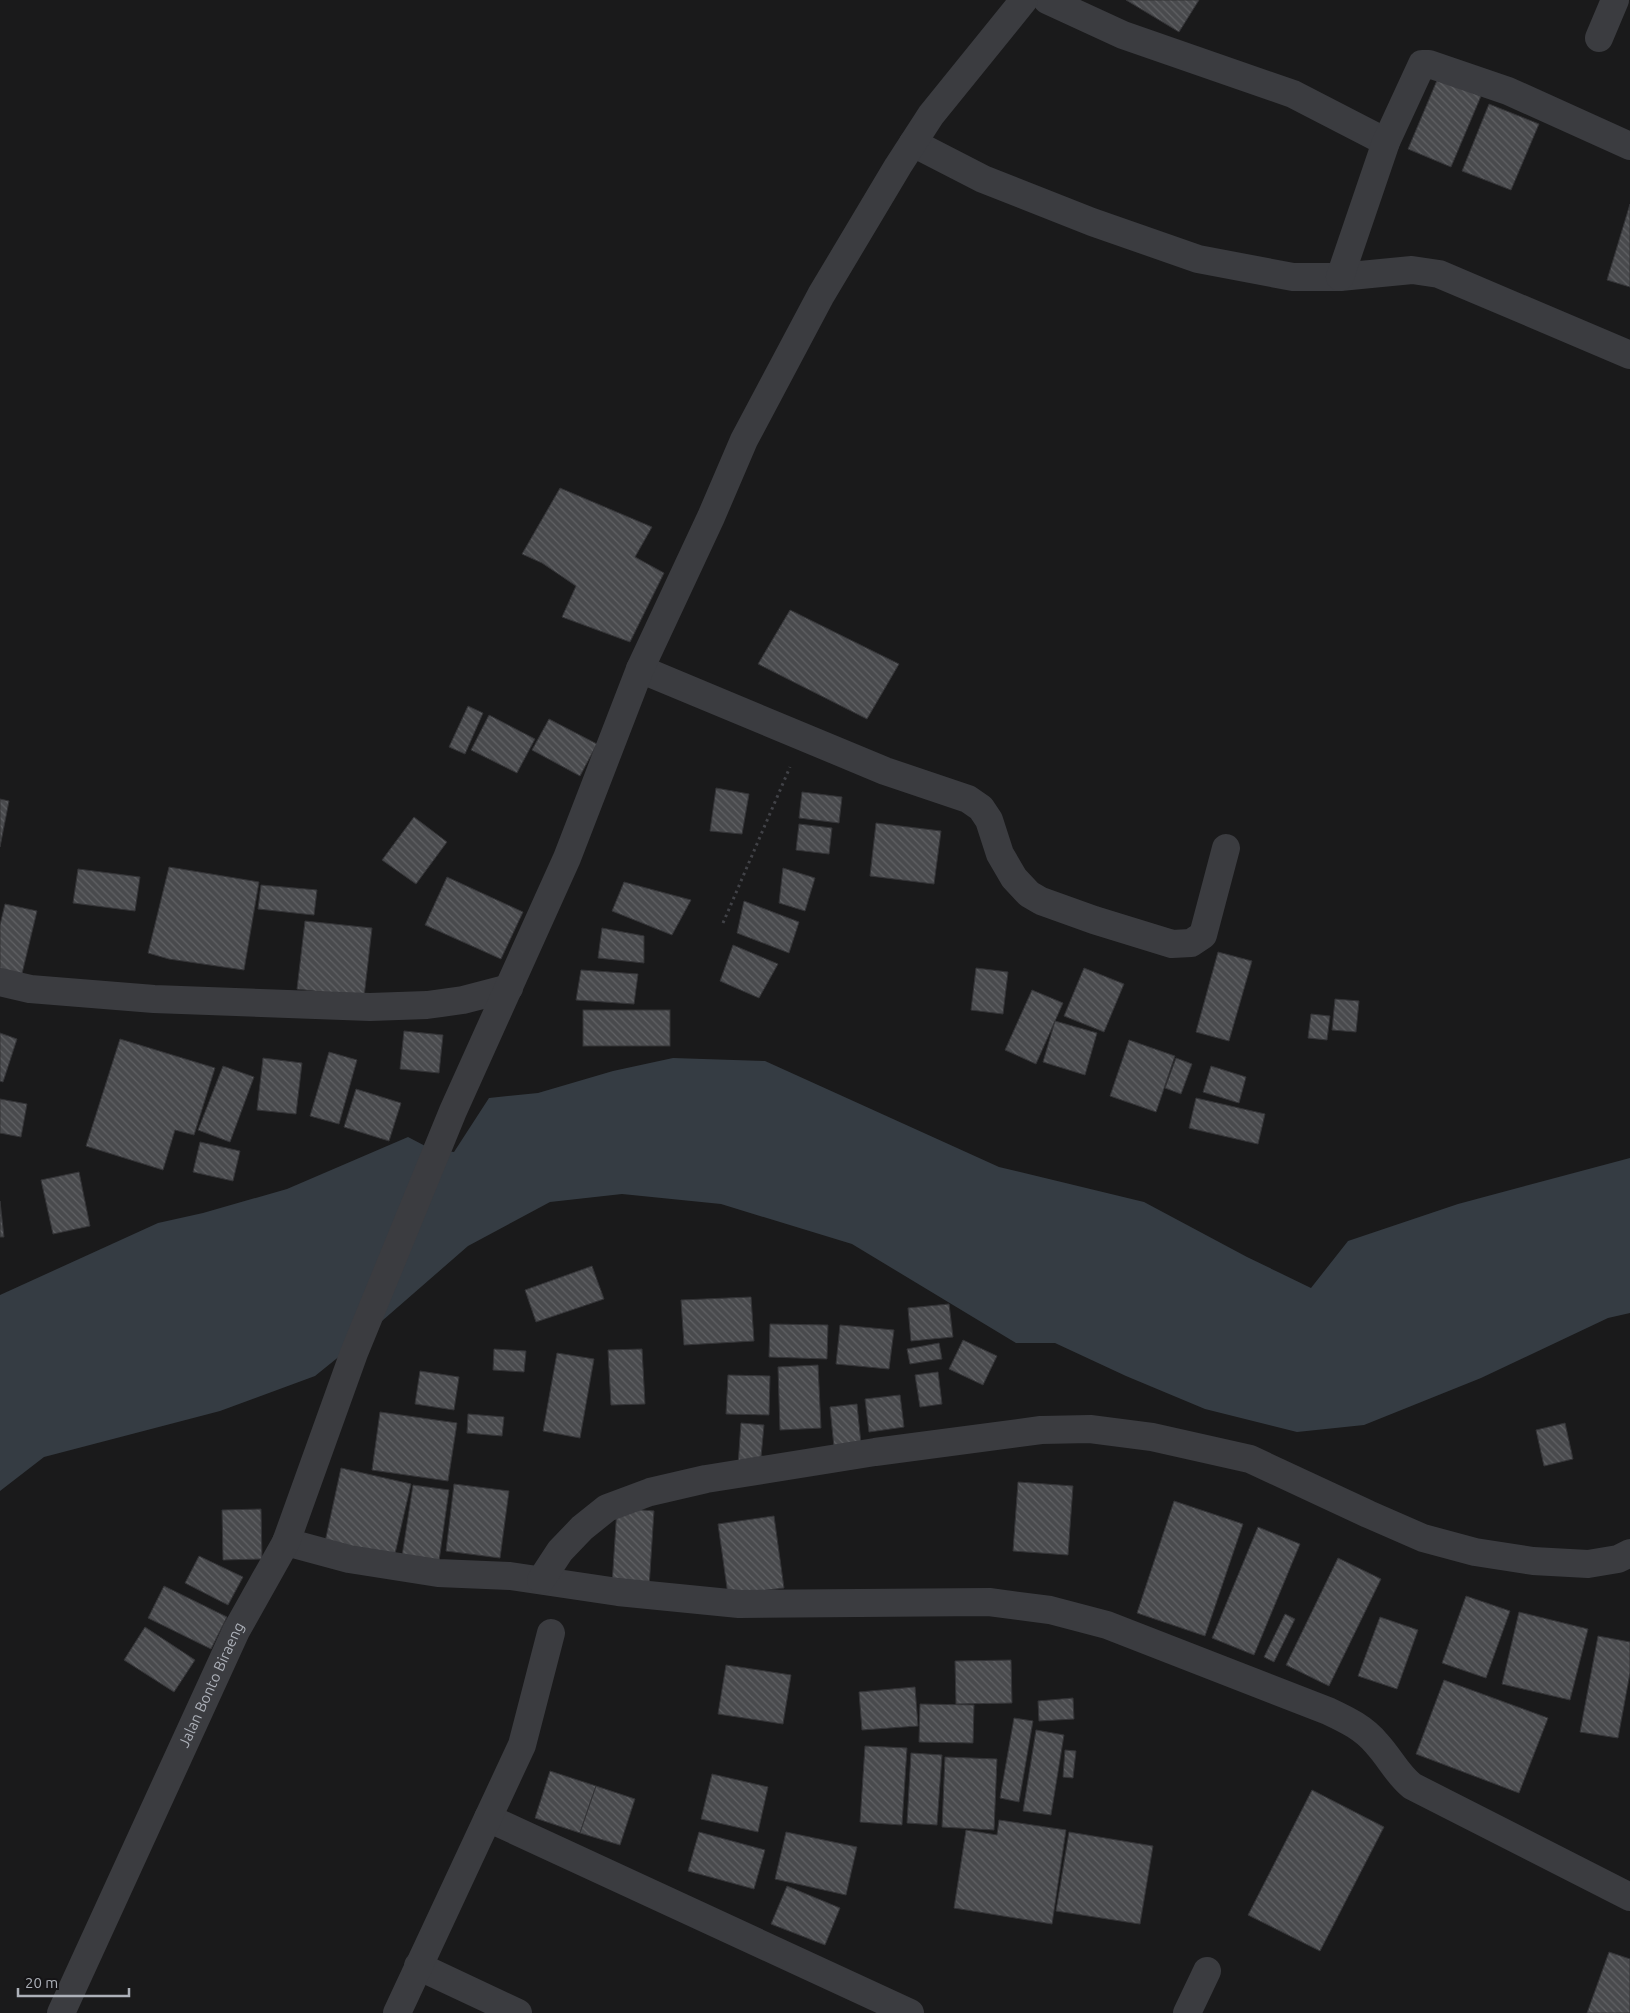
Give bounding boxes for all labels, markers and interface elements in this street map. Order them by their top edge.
street label: Jalan Bonto Biraeng [175,1619,247,1750]
scale bar [18,1966,129,1998]
text: 20 m [25,1974,58,1991]

